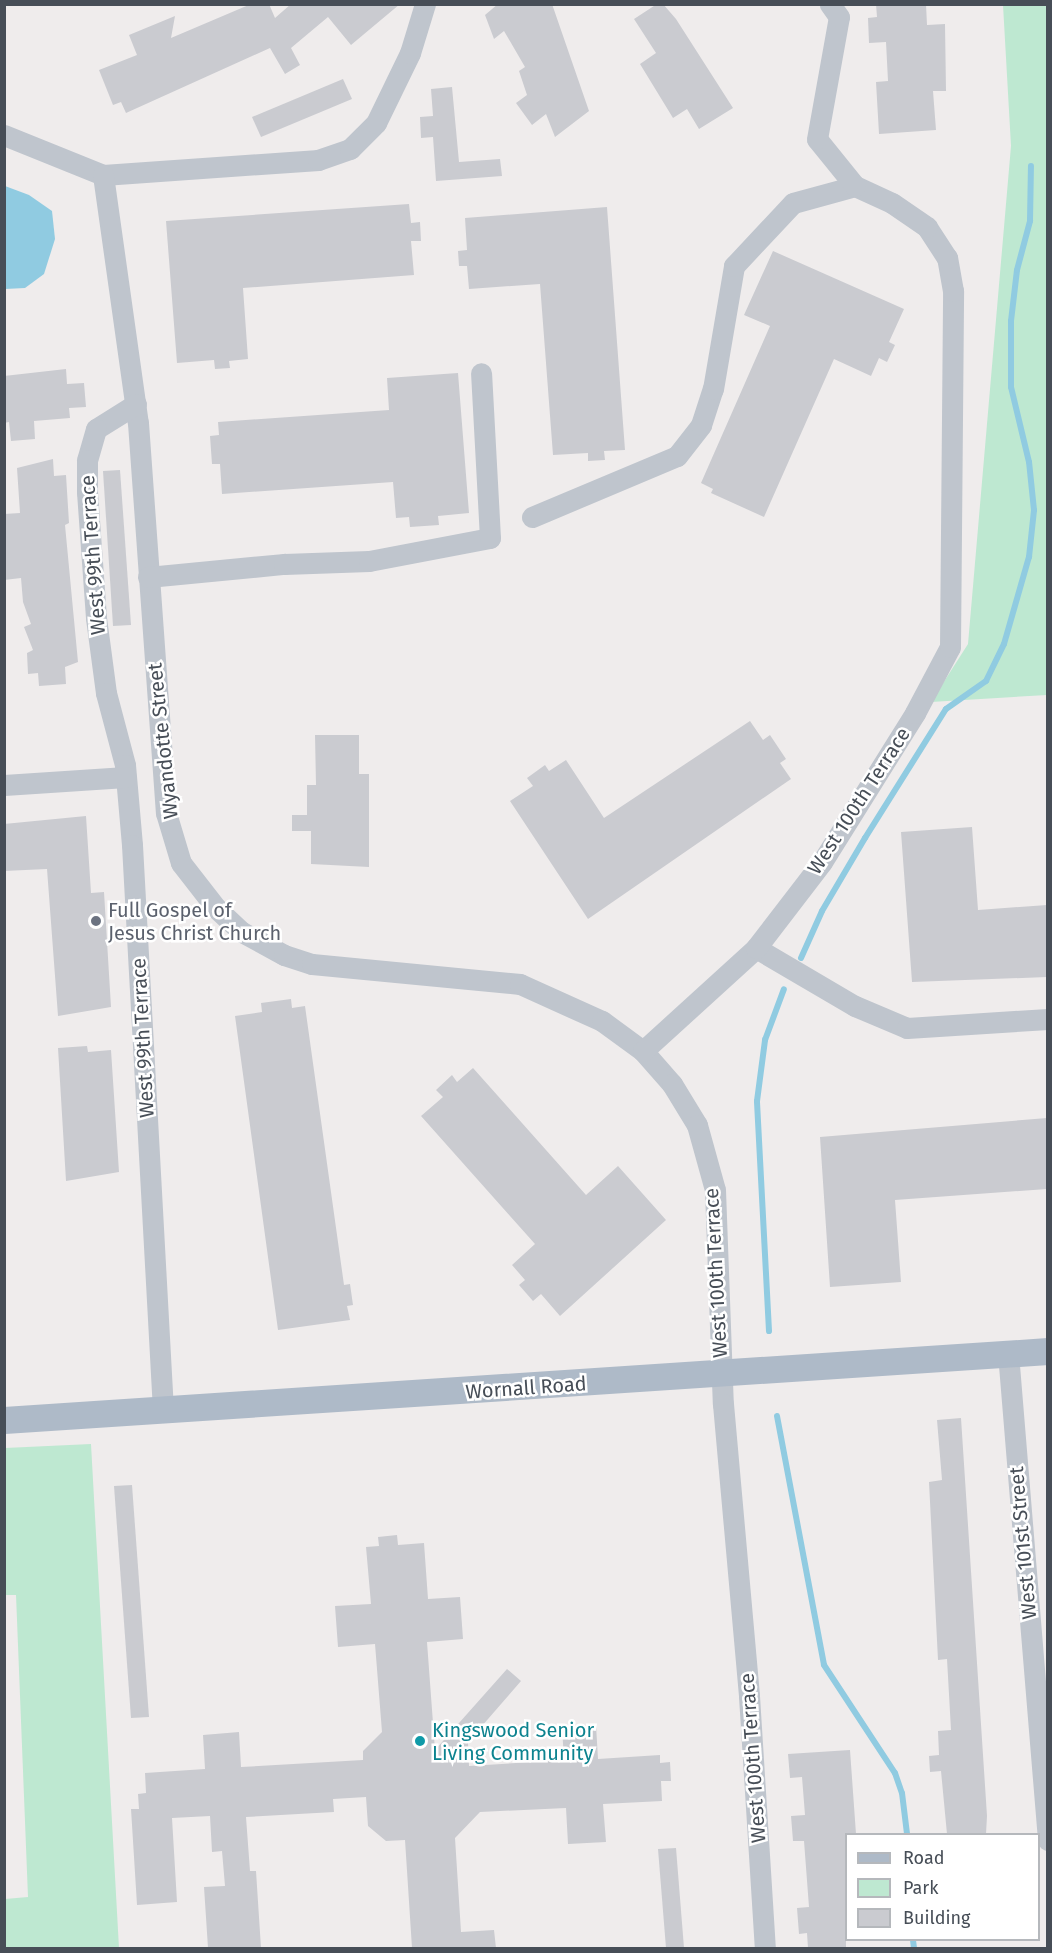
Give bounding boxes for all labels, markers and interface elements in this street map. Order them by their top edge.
street label: West 99th Terrace [75,474,111,636]
street label: Wyandotte Street [143,662,183,820]
street label: West 100th Terrace [803,723,915,879]
place label: Full Gospel of Jesus Christ Church [108,898,281,945]
marker: Full Gospel of Jesus Christ Church [89,914,103,928]
street label: West 99th Terrace [127,957,159,1119]
street label: West 100th Terrace [700,1187,732,1359]
street label: Wornall Road [465,1372,587,1404]
street label: West 101st Street [1004,1466,1042,1620]
street label: West 100th Terrace [735,1672,771,1844]
place label: Kingswood Senior Living Community [432,1718,594,1765]
marker: Kingswood Senior Living Community [413,1734,427,1748]
legend [845,1833,1040,1941]
text: Road [903,1847,945,1869]
text: Park [903,1877,938,1899]
text: Building [903,1907,970,1929]

